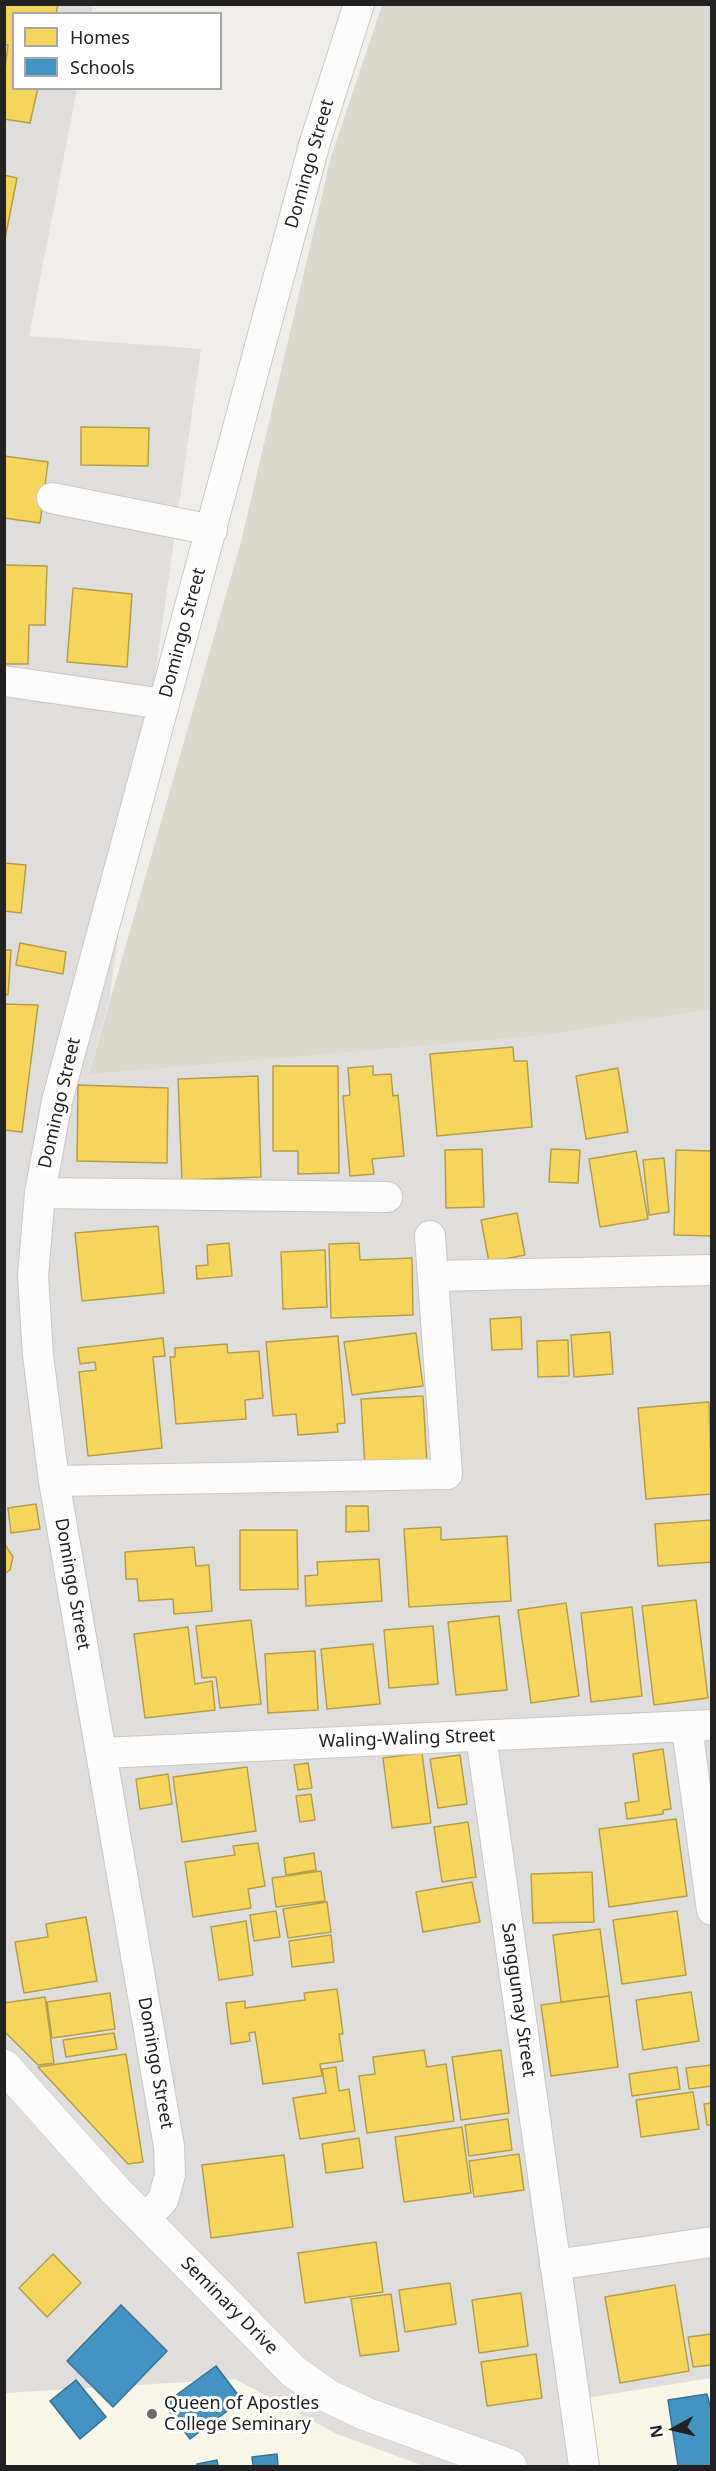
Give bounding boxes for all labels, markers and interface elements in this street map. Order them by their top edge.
legend [12,12,222,90]
text: Homes [70,25,130,49]
text: Schools [70,55,135,79]
street label: Domingo Street [281,97,339,231]
street label: Domingo Street [155,566,211,700]
street label: Domingo Street [34,1036,86,1170]
street label: Domingo Street [50,1516,94,1652]
street label: Waling-Waling Street [318,1725,496,1753]
street label: Sanggumay Street [496,1922,540,2078]
street label: Domingo Street [133,1995,177,2131]
street label: Seminary Drive [176,2253,282,2359]
place label: Queen of Apostles College Seminary [164,2393,319,2436]
north arrow [644,2399,704,2459]
marker: Queen of Apostles College Seminary [145,2407,159,2421]
text: N [644,2424,668,2439]

